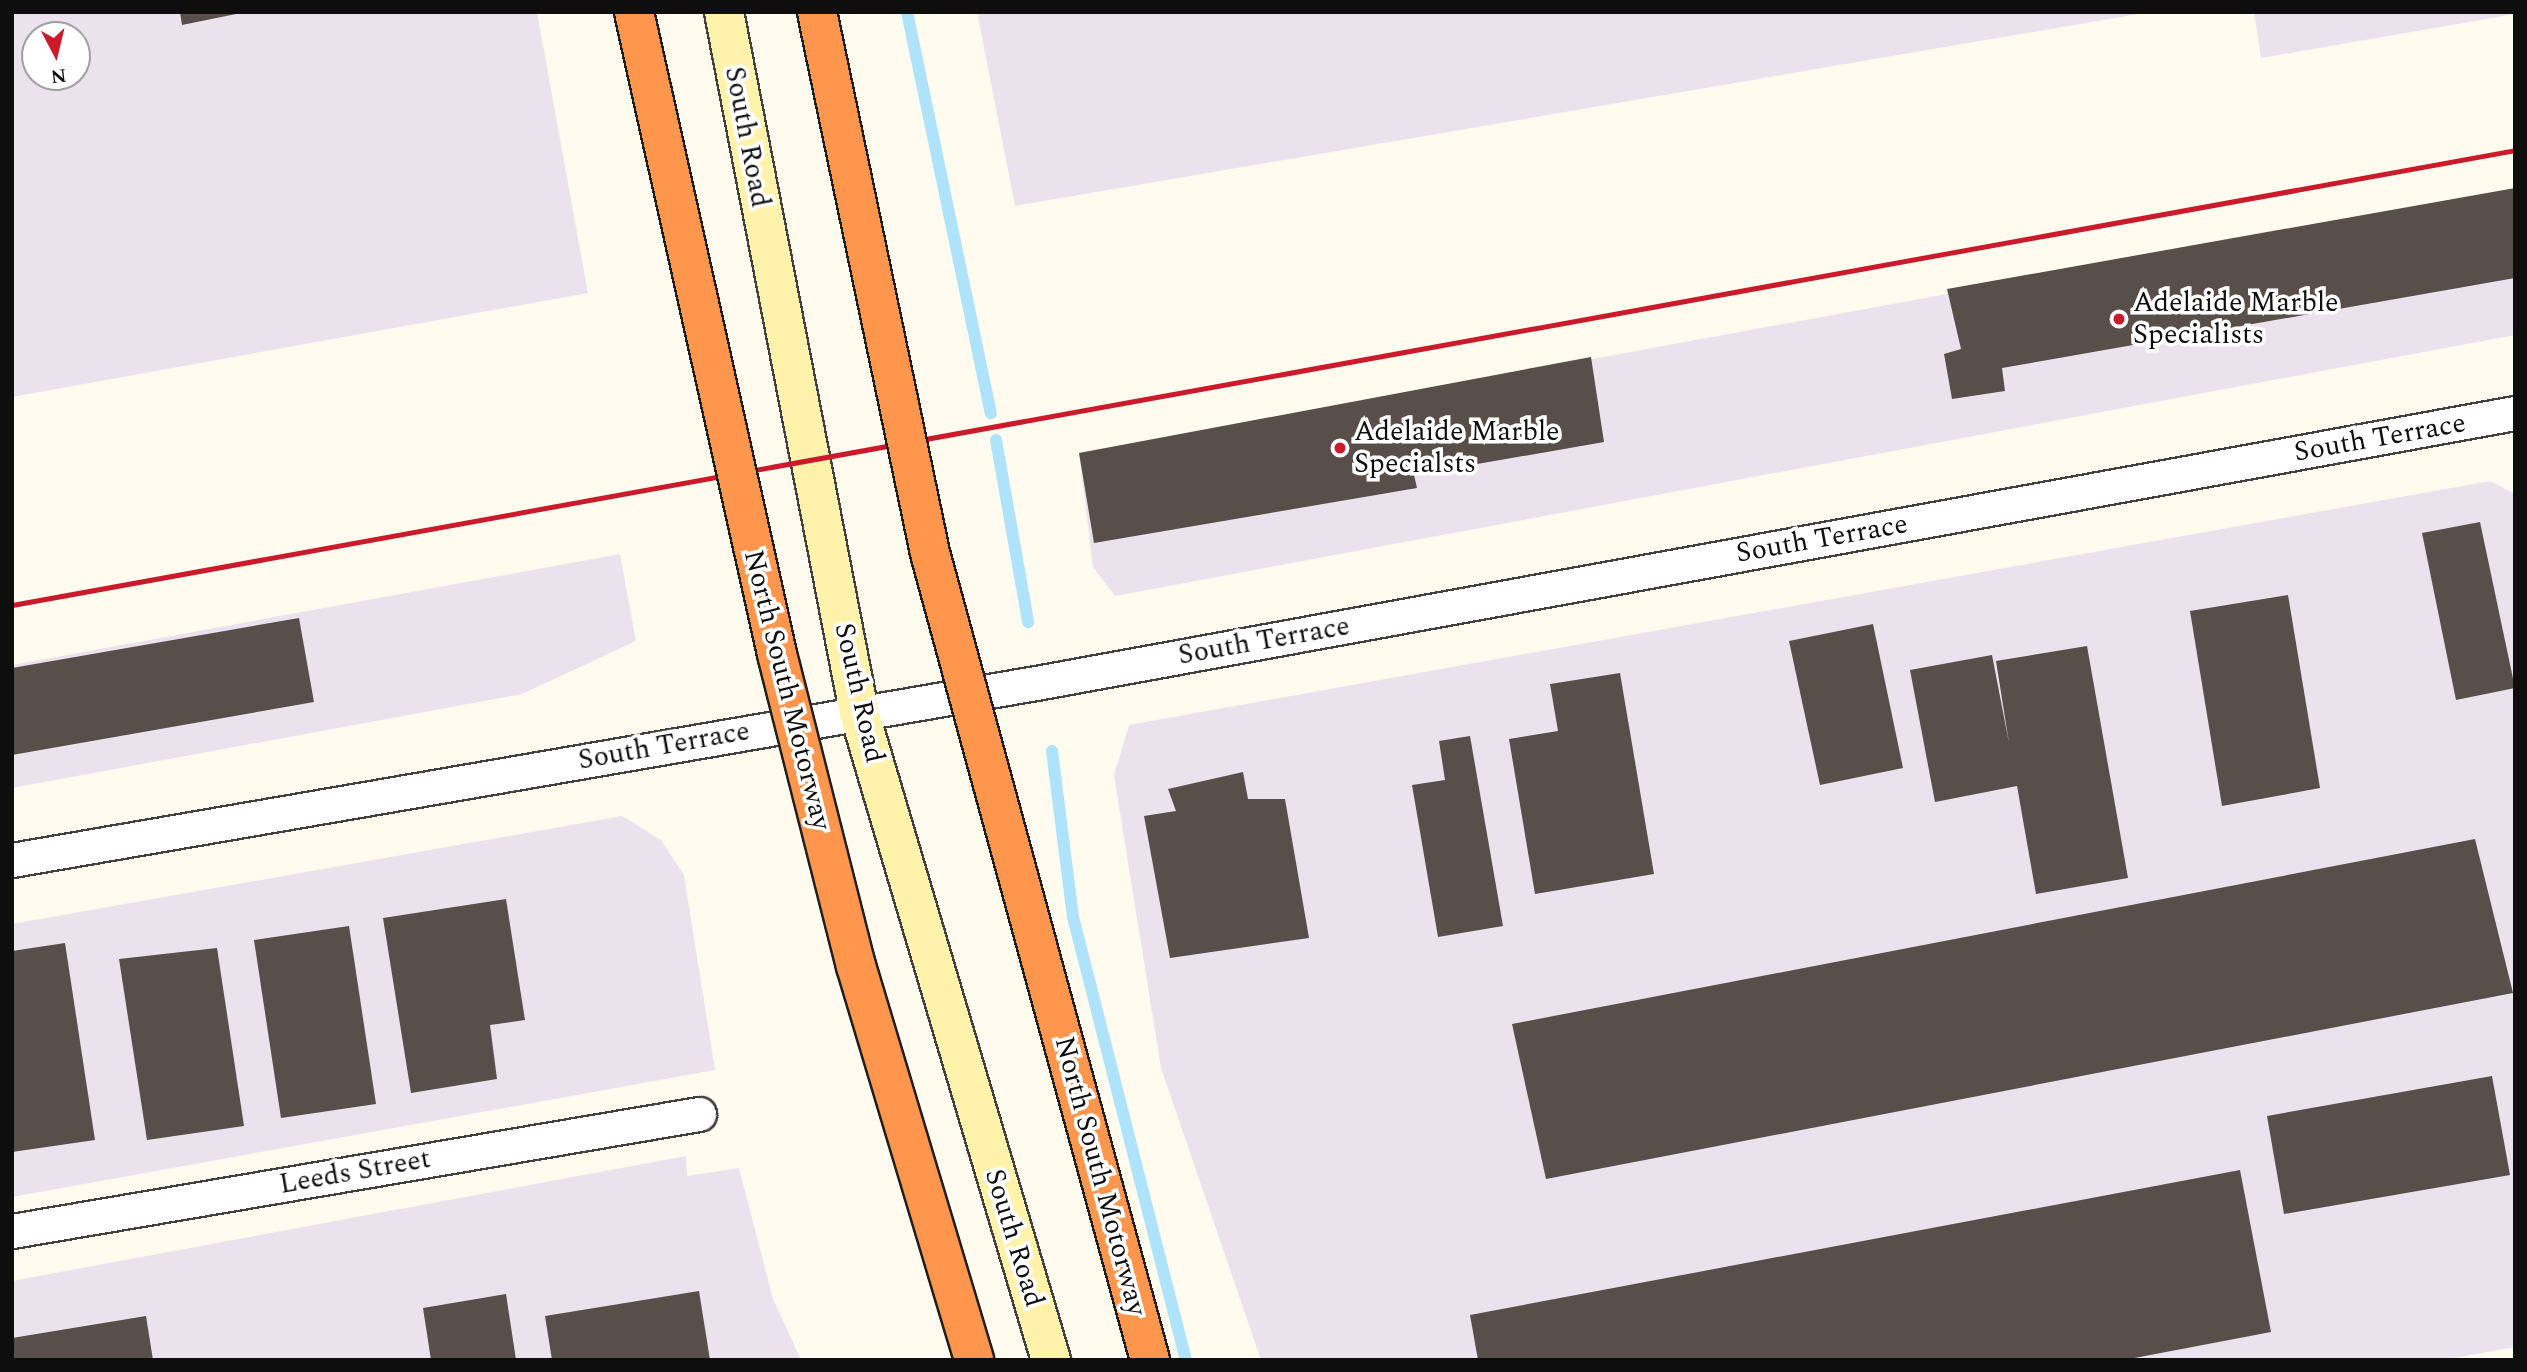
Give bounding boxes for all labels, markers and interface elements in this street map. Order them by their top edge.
north arrow [21,21,91,91]
text: N [49,60,68,91]
street label: South Road [717,64,777,210]
place label: Adelaide Marble Specialists [2133,286,2339,352]
marker: Adelaide Marble Specialists [2111,311,2127,327]
street label: South Terrace [2292,406,2468,470]
place label: Adelaide Marble Specialsts [1354,415,1560,481]
marker: Adelaide Marble Specialsts [1332,440,1348,456]
street label: South Terrace [1734,507,1910,571]
street label: North South Motorway [736,546,838,834]
street label: South Terrace [1176,609,1352,673]
street label: South Road [827,620,891,766]
street label: South Terrace [576,714,752,778]
street label: North South Motorway [1047,1033,1153,1319]
street label: Leeds Street [277,1142,433,1202]
street label: South Road [977,1165,1051,1311]

